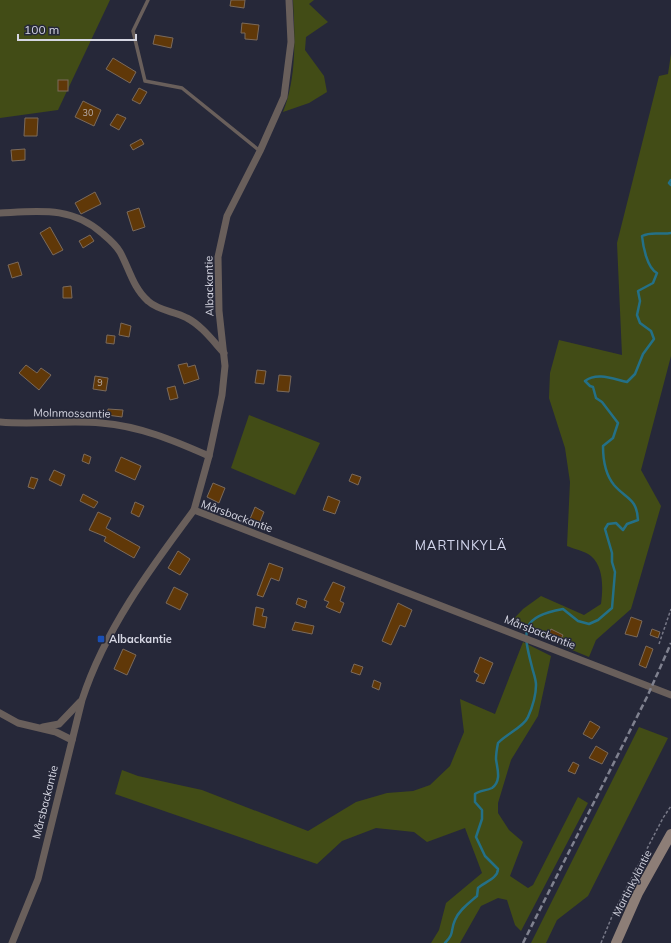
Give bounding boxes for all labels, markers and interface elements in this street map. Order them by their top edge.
scale bar [18,16,136,42]
text: 100 m [24,22,59,37]
house number: 30 [83,107,93,118]
street label: Albackantie [201,256,217,316]
house number: 9 [97,377,103,388]
street label: Molnmossantie [33,405,111,421]
street label: Mårsbackantie [199,497,275,535]
district label: MARTINKYLÄ [415,537,507,553]
street label: Mårsbackantie [502,612,578,652]
place label: Albackantie [109,632,172,646]
marker: Albackantie [96,634,106,644]
street label: Mårsbackantie [29,764,61,840]
street label: Martinkyläntie [609,847,655,919]

